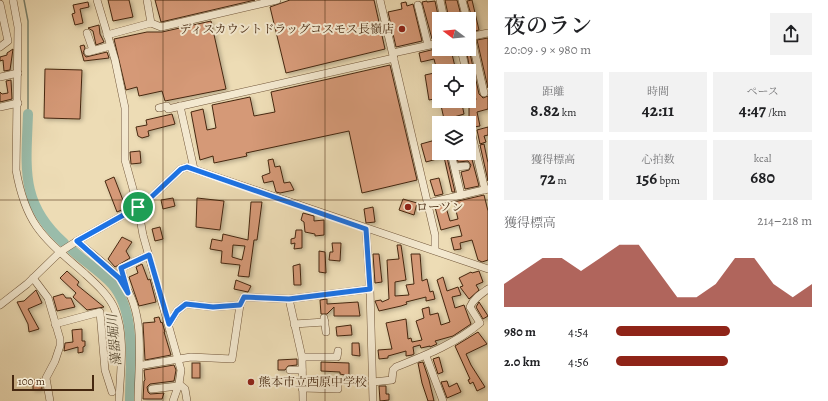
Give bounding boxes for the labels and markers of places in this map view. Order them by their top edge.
place label: ディスカウントドラッグコスモス長嶺店 [179,21,394,37]
marker: ディスカウントドラッグコスモス長嶺店 [397,24,407,34]
pin [121,190,155,224]
place label: ローソン [416,199,464,215]
marker: ローソン [403,202,413,212]
place label: 熊本市立西原中学校 [259,374,367,390]
marker: 熊本市立西原中学校 [246,377,256,387]

